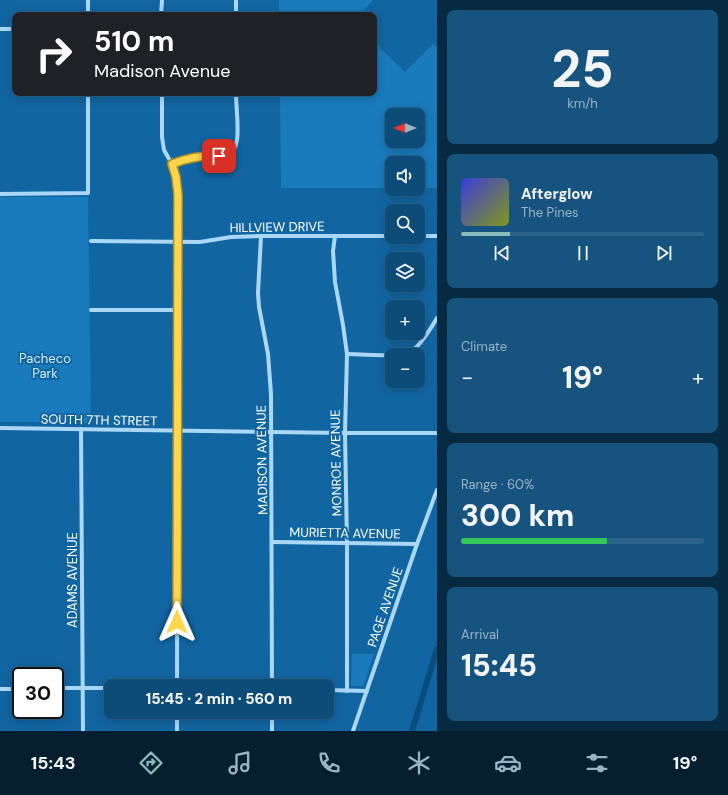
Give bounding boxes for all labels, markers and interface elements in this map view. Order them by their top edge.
text: 510 m [94,23,174,60]
icon: right [28,28,80,80]
text: 25 [551,35,614,103]
text: Madison Avenue [94,59,231,83]
text: km/h [567,95,598,112]
north arrow [385,108,425,148]
map controls [385,108,425,388]
pin [202,139,236,173]
icon: arrive [208,145,230,167]
button: sound [385,156,425,196]
text: Afterglow [521,184,593,204]
button: search [385,204,425,244]
text: The Pines [521,204,579,221]
street label: HILLVIEW DRIVE [229,218,325,236]
icon: previous [491,242,513,264]
icon: pause [572,242,594,264]
icon: next [653,242,675,264]
button: layers [385,252,425,292]
button: + [385,300,425,340]
text: Climate [461,338,507,355]
button: − [385,348,425,388]
park label: Pacheco Park [19,350,71,382]
text: 19° [562,358,603,397]
text: − [461,363,473,392]
text: + [692,363,704,392]
street label: MADISON AVENUE [253,405,271,515]
street label: MONROE AVENUE [327,409,345,517]
street label: SOUTH 7TH STREET [41,410,157,430]
text: Range · 60% [461,476,534,493]
text: 300 km [461,496,574,535]
street label: MURIETTA AVENUE [289,524,401,542]
street label: ADAMS AVENUE [64,532,81,628]
street label: PAGE AVENUE [363,565,407,649]
position arrow [156,601,198,643]
text: Arrival [461,626,499,643]
text: 15:45 [461,646,537,685]
speed limit sign: 30 [12,667,64,719]
text: 15:45 · 2 min · 560 m [146,689,292,709]
icon: directions [137,749,165,777]
icon: music [226,749,254,777]
icon: phone [315,749,343,777]
icon: climate [405,749,433,777]
icon: car [494,749,522,777]
icon: filters [583,749,611,777]
text: 15:43 [31,751,76,775]
text: 19° [673,751,697,775]

